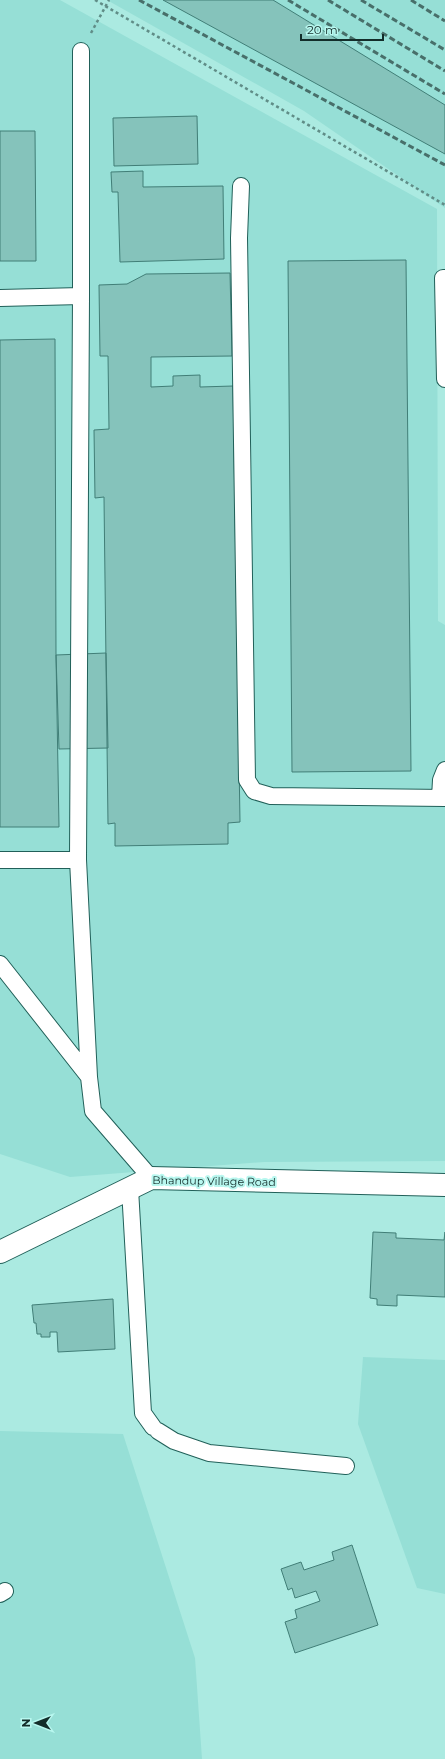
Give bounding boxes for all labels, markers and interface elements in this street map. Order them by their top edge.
scale bar [301,16,383,42]
text: 20 m [307,22,338,37]
street label: Bhandup Village Road [152,1173,276,1189]
north arrow [16,1703,56,1743]
text: N [19,1719,33,1727]

